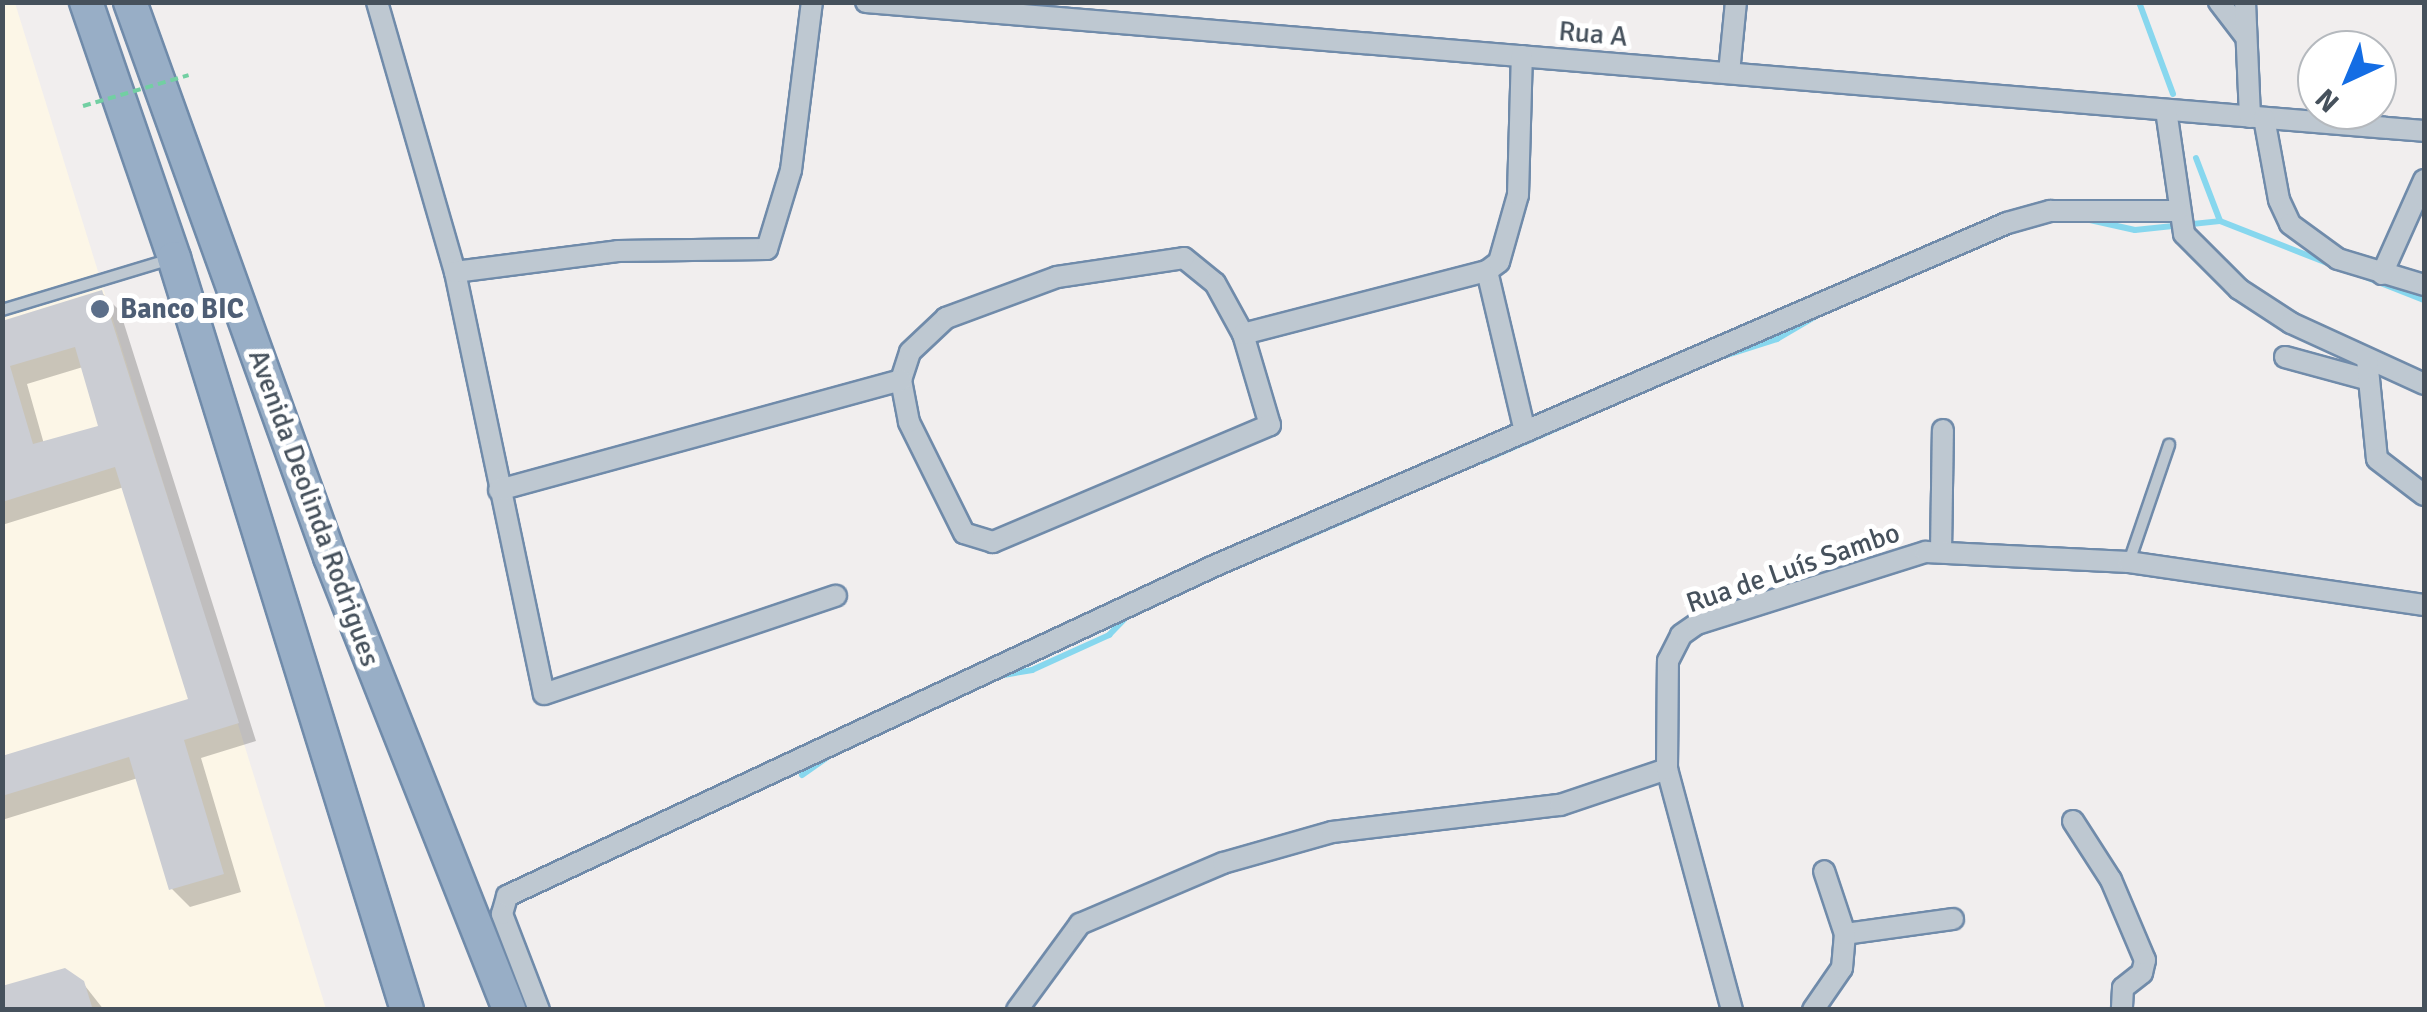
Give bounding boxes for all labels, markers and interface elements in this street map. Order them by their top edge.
street label: Rua A [1557,14,1629,54]
north arrow [2297,30,2397,130]
text: N [2309,81,2346,119]
place label: Banco BIC [120,292,244,326]
marker: Banco BIC [89,298,111,320]
street label: Avenida Deolinda Rodrigues [241,345,387,671]
street label: Rua de Luís Sambo [1682,516,1904,620]

